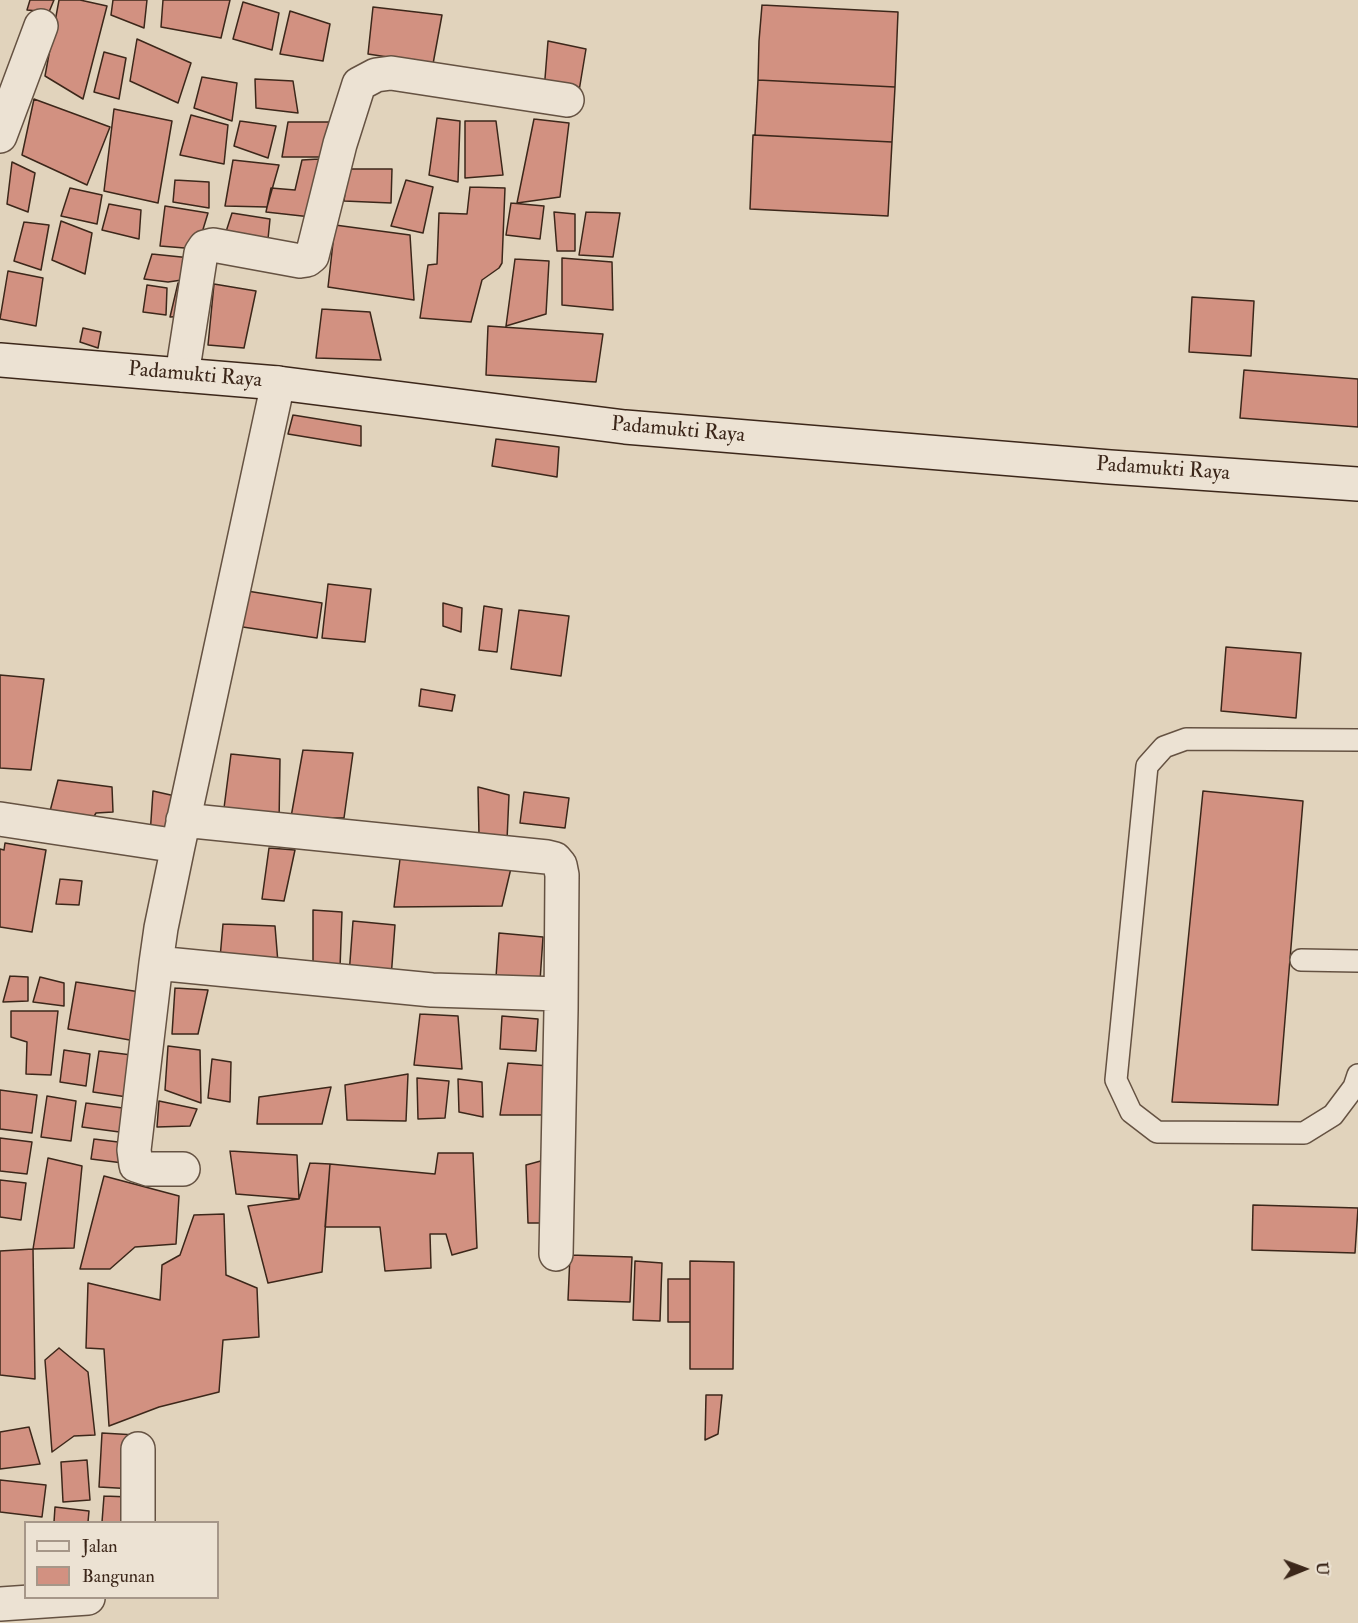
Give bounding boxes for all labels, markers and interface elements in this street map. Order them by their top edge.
street label: Padamukti Raya [127,358,263,394]
street label: Padamukti Raya [610,413,746,449]
street label: Padamukti Raya [1095,453,1231,487]
legend [24,1521,219,1599]
text: Jalan [82,1535,118,1558]
north arrow [1274,1539,1334,1599]
text: U [1312,1562,1332,1576]
text: Bangunan [82,1565,155,1588]

